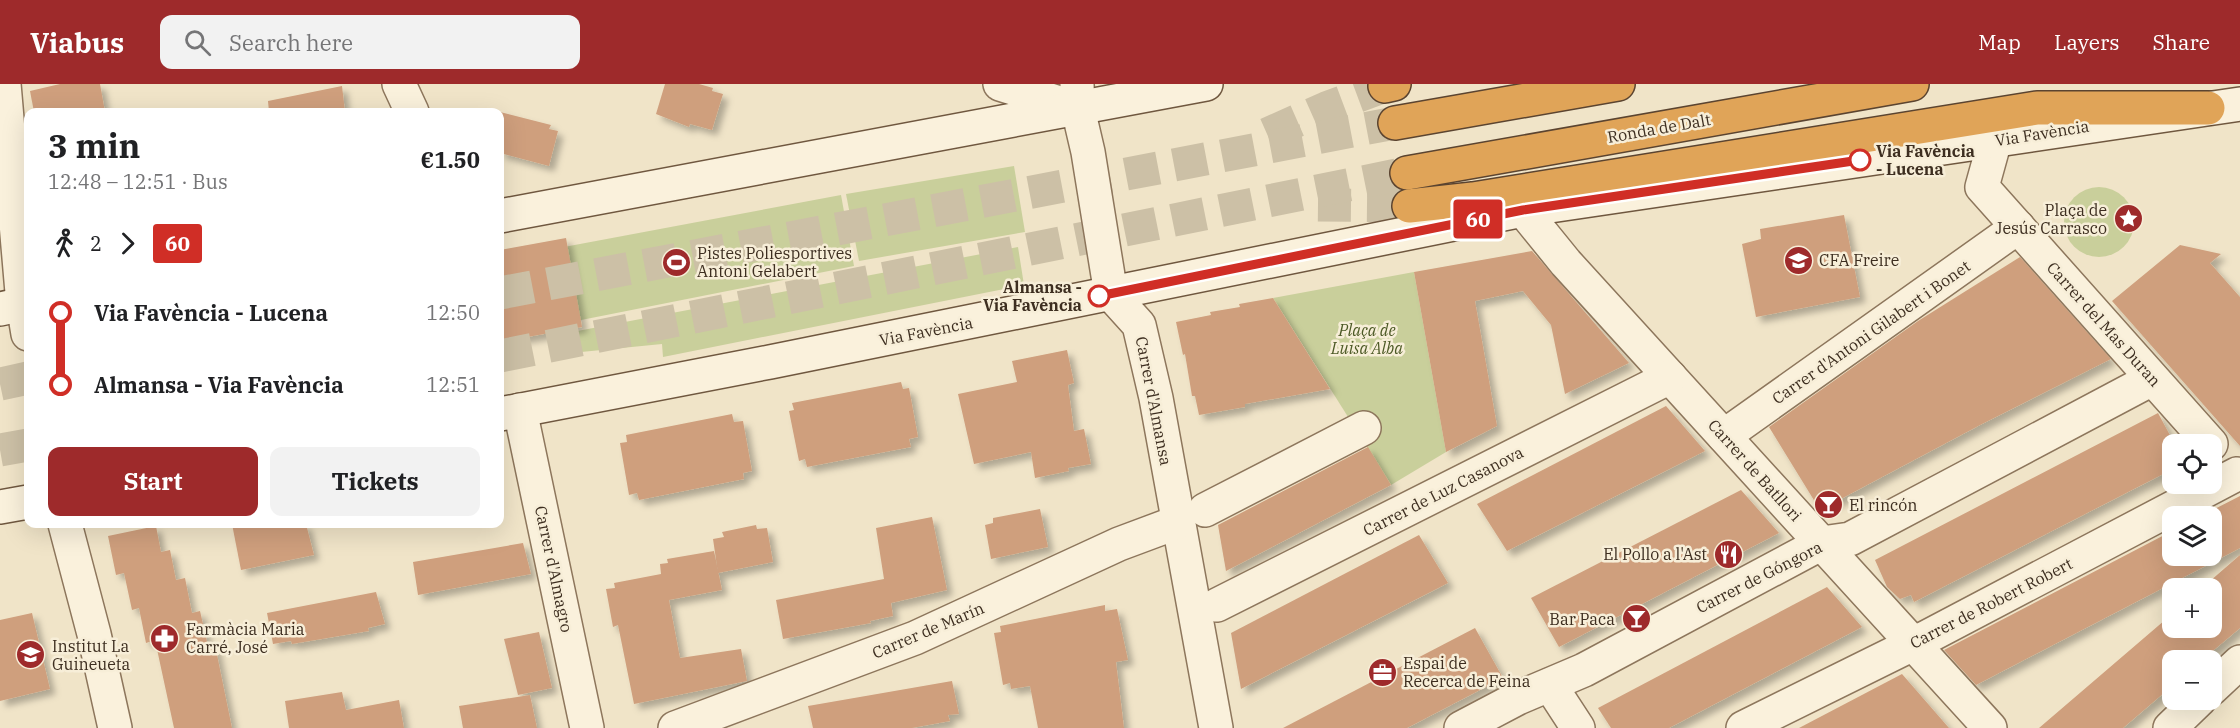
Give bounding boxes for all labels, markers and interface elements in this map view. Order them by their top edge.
search box [160,15,580,69]
text: Viabus [30,24,124,61]
icon: search [181,26,214,59]
text: Search here [229,28,353,57]
text: Map [1978,28,2021,56]
text: Layers [2054,28,2120,56]
text: Share [2153,28,2210,56]
street label: Ronda de Dalt [1606,109,1713,147]
street label: Via Favència [1994,116,2091,150]
text: 3 min [48,124,140,167]
place label: Via Favència - Lucena [1876,141,1975,179]
text: €1.50 [421,145,480,174]
marker: Via Favència - Lucena [1849,149,1871,171]
text: 12:48 – 12:51 · Bus [48,168,228,195]
line badge: 60 [1451,200,1505,238]
place label: Plaça de Jesús Carrasco [1995,200,2107,238]
place icon: Plaça de Jesús Carrasco [2112,203,2144,235]
text: 60 [1465,205,1491,233]
icon: walk [48,227,81,260]
icon: forward [111,227,144,260]
text: 60 [165,229,190,257]
text: 2 [90,230,102,257]
place label: Pistes Poliesportives Antoni Gelabert [697,243,852,281]
school or university icon: CFA Freire [1782,244,1814,276]
sports icon: Pistes Poliesportives Antoni Gelabert [660,246,692,278]
place label: CFA Freire [1819,250,1899,270]
street label: Carrer d'Antoni Gilabert i Bonet [1768,256,1974,408]
street label: Carrer del Mas Duran [2043,258,2165,390]
place label: Almansa - Via Favència [983,277,1082,315]
marker: Almansa - Via Favència [1088,285,1110,307]
text: Via Favència - Lucena [94,298,328,327]
text: 12:50 [426,299,480,326]
street label: Via Favència [878,312,975,350]
park label: Plaça de Luisa Alba [1330,320,1403,358]
street label: Carrer d'Almansa [1132,335,1176,467]
text: Almansa - Via Favència [94,370,344,399]
text: 12:51 [426,371,480,398]
street label: Carrer de Batllori [1704,415,1806,525]
map controls [2162,434,2222,710]
button: locate [2162,434,2222,494]
street label: Carrer de Luz Casanova [1359,442,1527,540]
button: Start [48,447,258,516]
button: Tickets [270,447,480,516]
bar icon: El rincón [1812,489,1844,521]
place label: El rincón [1849,495,1917,515]
street label: Carrer d'Almagro [531,504,577,634]
button: layers [2162,506,2222,566]
street label: Carrer de Góngora [1693,536,1826,617]
restaurant icon: El Pollo a l'Ast [1712,538,1744,570]
place label: El Pollo a l'Ast [1603,544,1707,564]
street label: Carrer de Robert Robert [1906,553,2076,653]
button: + [2162,578,2222,638]
street label: Carrer de Marín [869,597,987,663]
bar icon: Bar Paca [1620,603,1652,635]
place label: Bar Paca [1549,609,1615,629]
place label: Farmàcia Maria Carré, José [186,619,305,657]
pharmacy icon: Farmàcia Maria Carré, José [149,622,181,654]
place label: Institut La Guineueta [52,636,130,674]
school or university icon: Institut La Guineueta [15,639,47,671]
button: − [2162,650,2222,710]
place label: Espai de Recerca de Feina [1403,653,1531,691]
office icon: Espai de Recerca de Feina [1366,656,1398,688]

